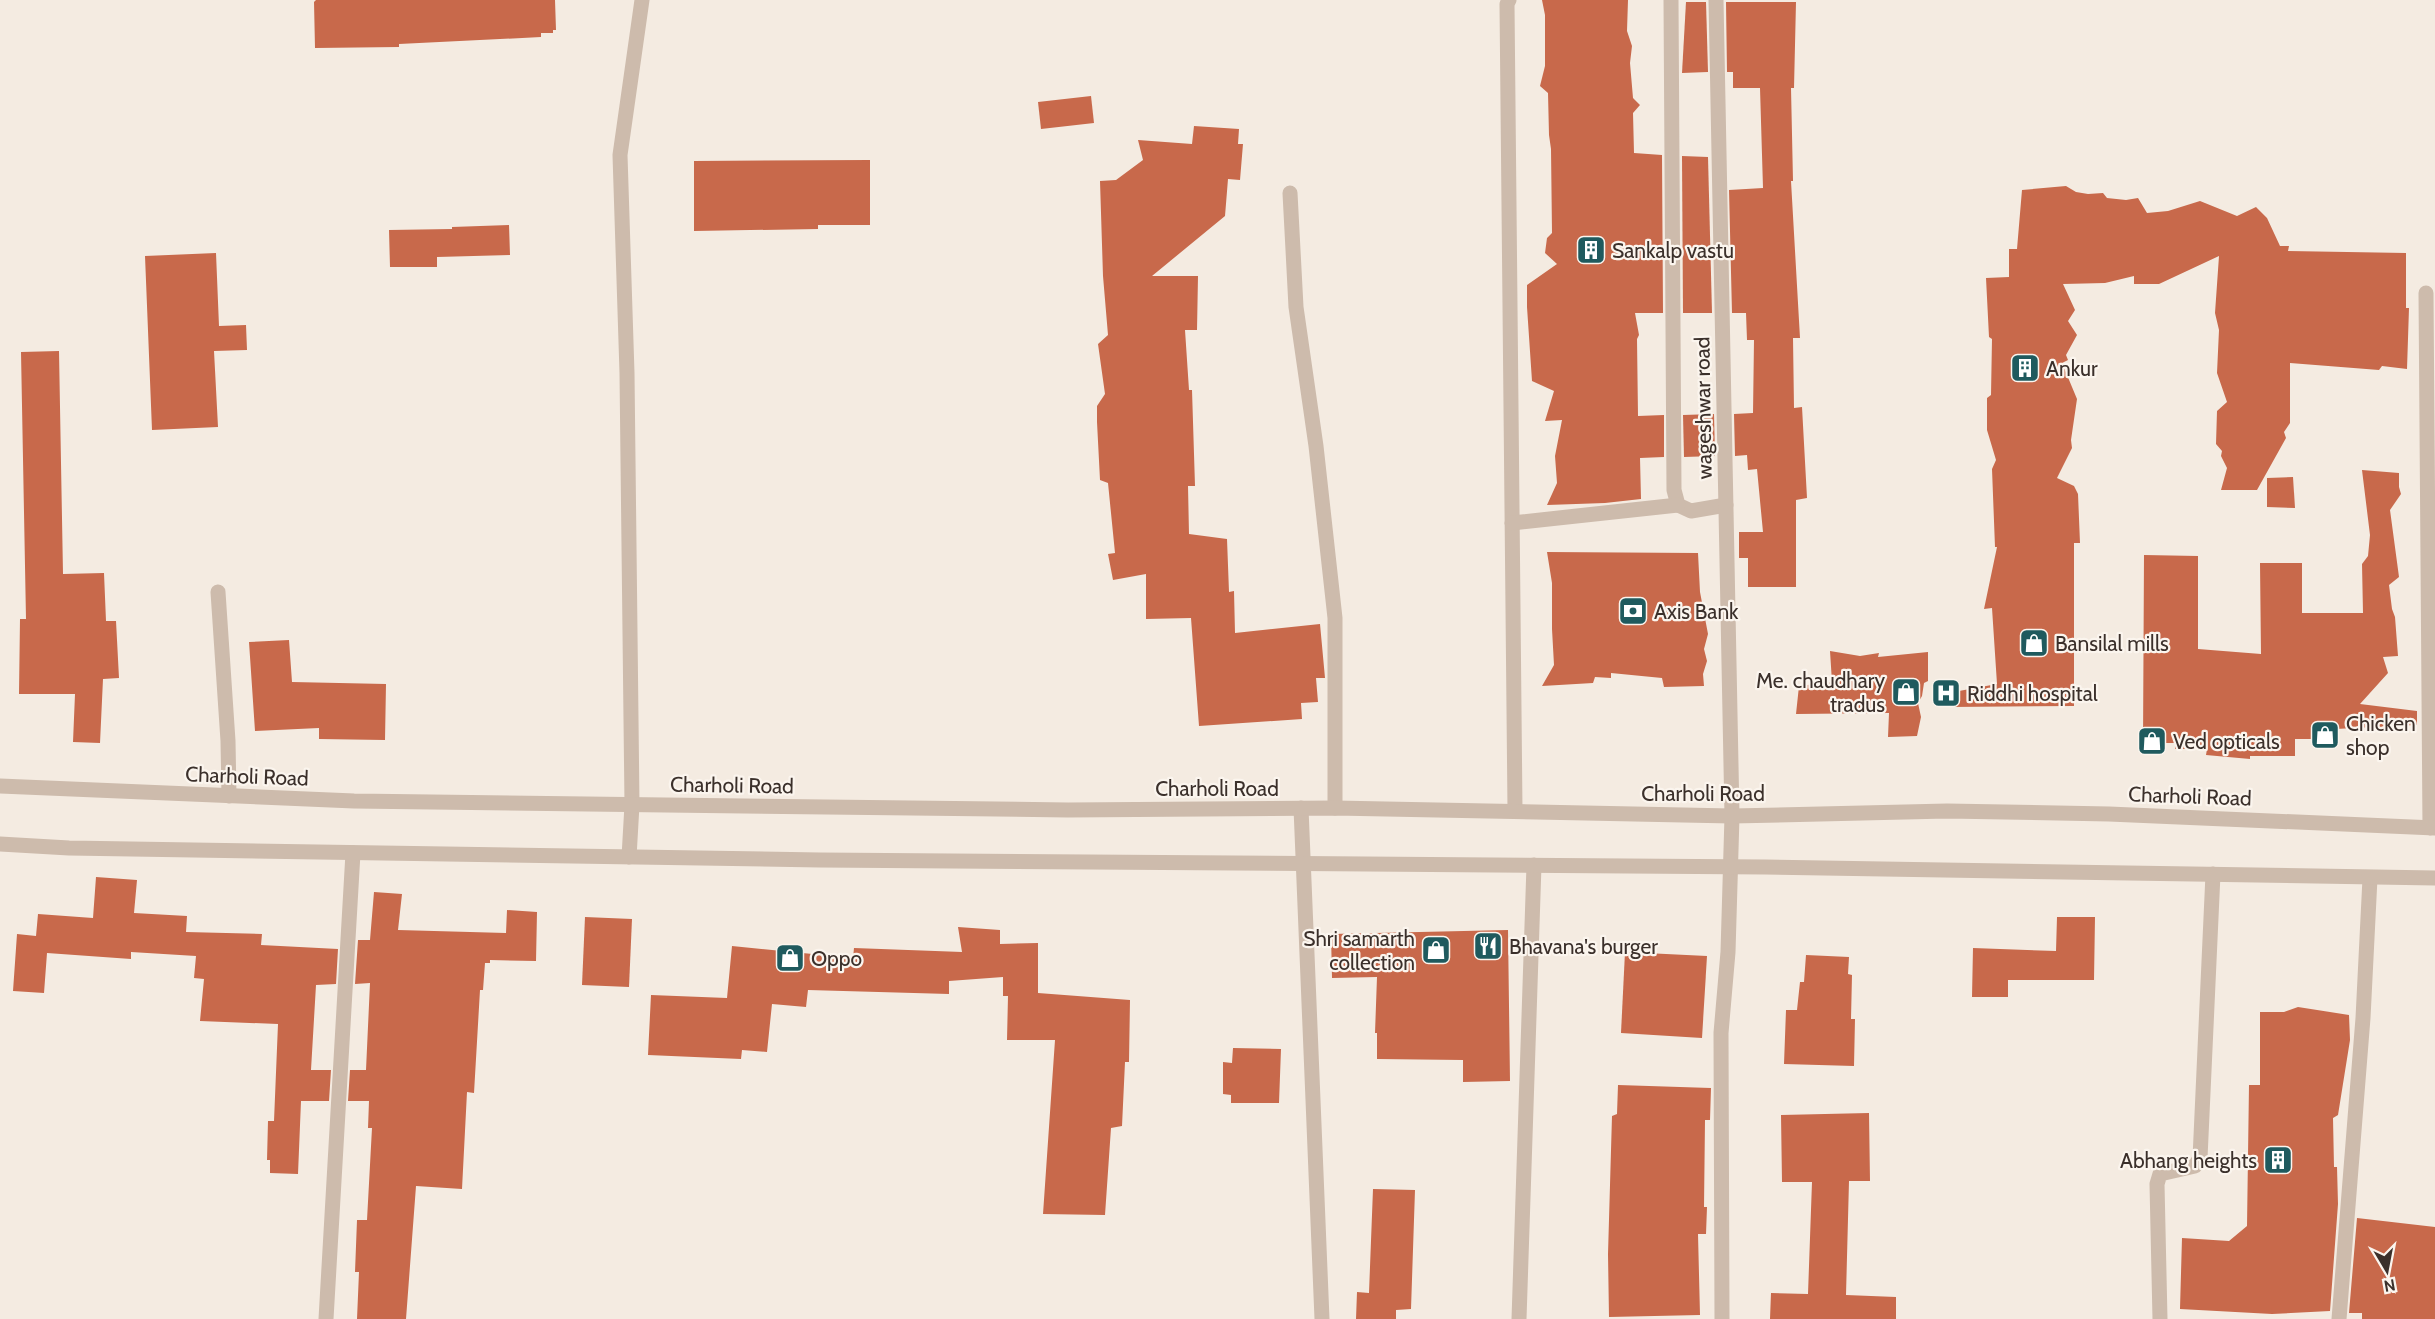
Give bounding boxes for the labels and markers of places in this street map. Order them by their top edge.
building icon: Sankalp vastu [1575,234,1607,266]
place label: Sankalp vastu [1612,238,1734,263]
building icon: Ankur [2009,352,2041,384]
place label: Ankur [2046,356,2098,381]
bank icon: Axis Bank [1617,595,1649,627]
place label: Axis Bank [1654,599,1739,624]
shop icon: Bansilal mills [2018,627,2050,659]
place label: Bansilal mills [2055,631,2169,656]
place label: Me. chaudhary tradus [1756,668,1885,717]
shop icon: Me. chaudhary tradus [1890,676,1922,708]
hospital icon: Riddhi hospital [1930,677,1962,709]
place label: Riddhi hospital [1967,681,2098,706]
place label: Chicken shop [2346,711,2416,760]
shop icon: Chicken shop [2309,719,2341,751]
shop icon: Ved opticals [2136,725,2168,757]
place label: Ved opticals [2173,729,2280,754]
place label: Shri samarth collection [1303,926,1415,975]
restaurant icon: Bhavana's burger [1472,930,1504,962]
shop icon: Shri samarth collection [1420,934,1452,966]
place label: Bhavana's burger [1509,934,1658,959]
shop icon: Oppo [774,942,806,974]
place label: Oppo [811,946,862,971]
building icon: Abhang heights [2262,1144,2294,1176]
place label: Abhang heights [2120,1148,2257,1173]

